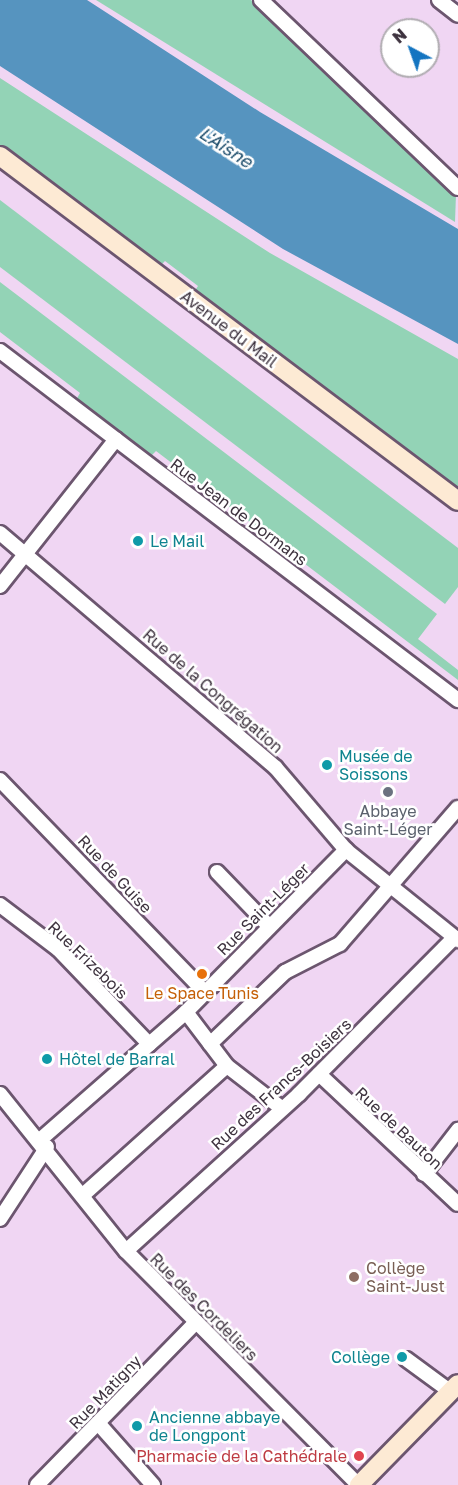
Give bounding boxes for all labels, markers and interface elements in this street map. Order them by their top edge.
north arrow [380,18,440,78]
text: N [388,24,411,47]
water label: L'Aisne [195,122,257,172]
street label: Avenue du Mail [177,286,281,372]
street label: Rue Jean de Dormans [167,454,311,570]
place label: Le Mail [150,531,204,551]
marker: Le Mail [131,534,145,548]
street label: Rue de la Congrégation [139,625,287,757]
place label: Musée de Soissons [339,746,413,784]
marker: Musée de Soissons [320,758,334,772]
marker: Abbaye Saint-Léger [381,785,395,799]
place label: Abbaye Saint-Léger [343,801,433,839]
street label: Rue de Guise [74,831,156,917]
street label: Rue Saint-Léger [213,859,313,959]
street label: Rue Frizebois [44,917,132,1003]
marker: Le Space Tunis [195,967,209,981]
place label: Le Space Tunis [145,983,259,1003]
street label: Rue des Francs-Boisiers [207,1014,355,1154]
place label: Hôtel de Barral [59,1049,175,1069]
marker: Hôtel de Barral [40,1052,54,1066]
street label: Rue de Bauton [352,1083,446,1173]
street label: Rue des Cordeliers [146,1249,262,1365]
place label: Collège Saint-Just [366,1258,445,1296]
marker: Collège Saint-Just [347,1270,361,1284]
place label: Collège [331,1347,390,1367]
marker: Collège [395,1350,409,1364]
street label: Rue Matigny [65,1351,145,1433]
place label: Ancienne abbaye de Longpont [149,1407,280,1445]
marker: Ancienne abbaye de Longpont [130,1419,144,1433]
place label: Pharmacie de la Cathédrale [136,1446,347,1466]
marker: Pharmacie de la Cathédrale [352,1449,366,1463]

